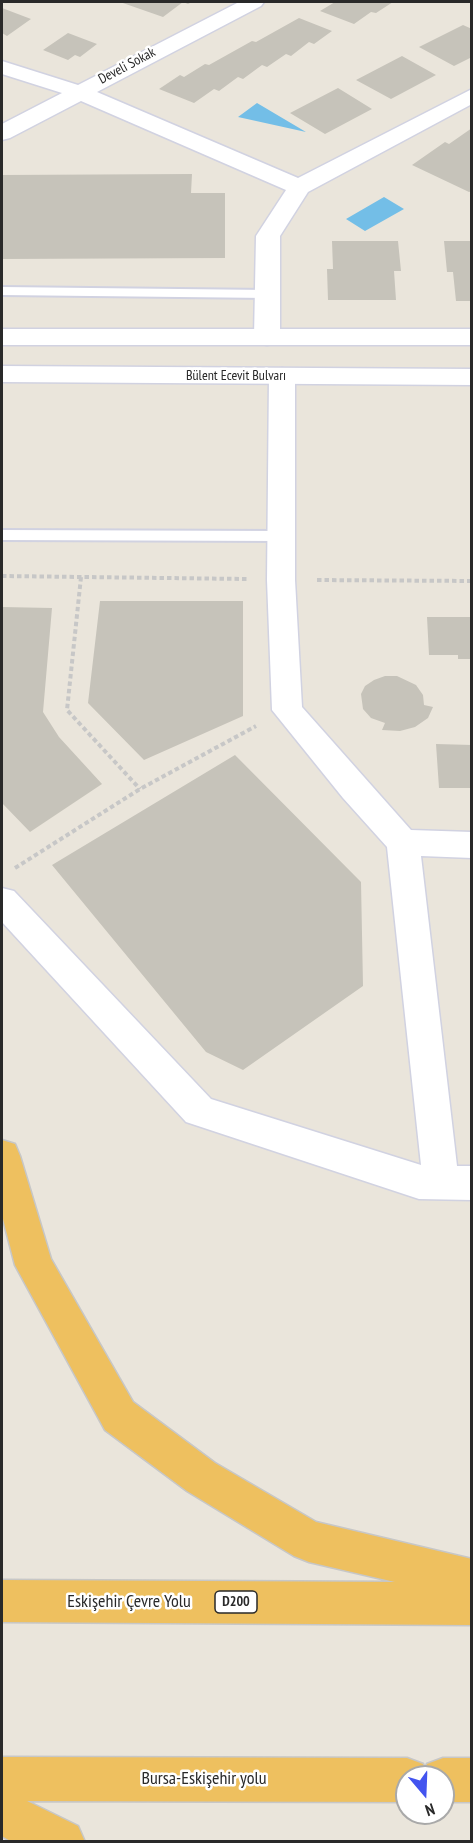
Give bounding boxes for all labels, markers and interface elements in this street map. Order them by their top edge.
street label: Develi Sokak [96,44,158,88]
street label: Bülent Ecevit Bulvarı [186,368,286,384]
street label: Eskişehir Çevre Yolu [67,1591,191,1613]
road number: D200 [215,1591,257,1613]
north arrow [395,1765,455,1825]
street label: Bursa-Eskişehir yolu [141,1768,267,1790]
text: N [423,1799,438,1821]

